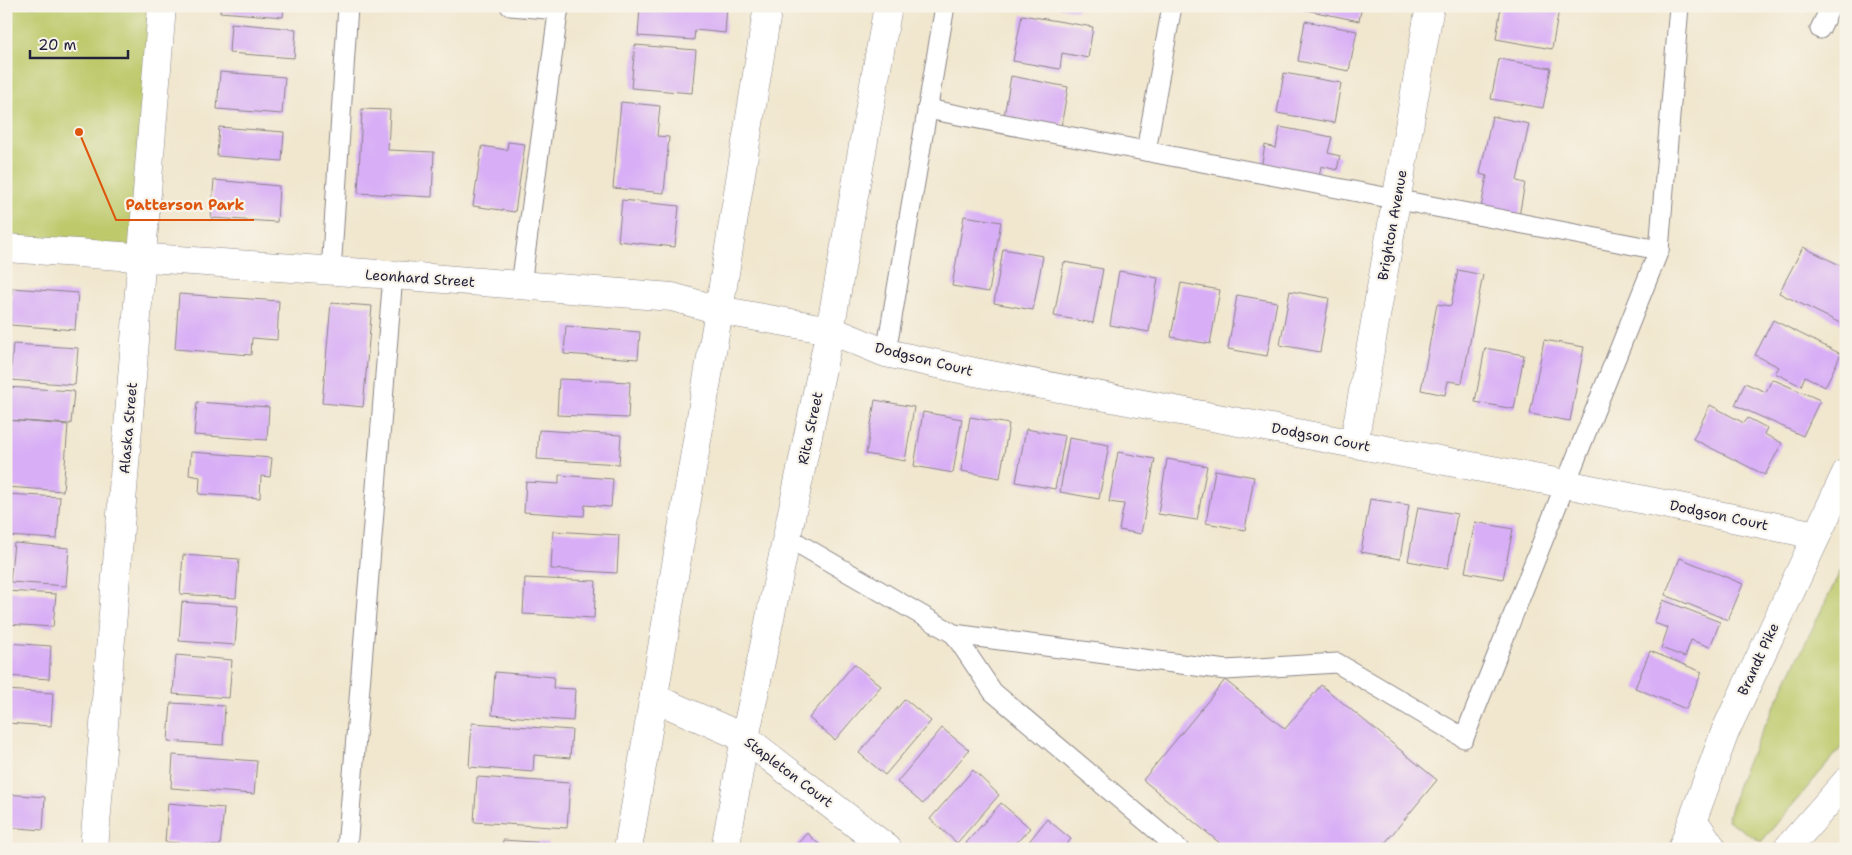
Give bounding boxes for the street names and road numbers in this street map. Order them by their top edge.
street label: Brighton Avenue [1373,168,1411,282]
street label: Leonhard Street [364,265,476,291]
street label: Dodgson Court [873,338,975,380]
street label: Alaska Street [115,381,141,475]
street label: Rita Street [794,390,826,466]
street label: Dodgson Court [1270,419,1372,455]
street label: Dodgson Court [1668,496,1770,534]
street label: Brandt Pike [1733,620,1783,698]
street label: Stapleton Court [741,733,837,811]

